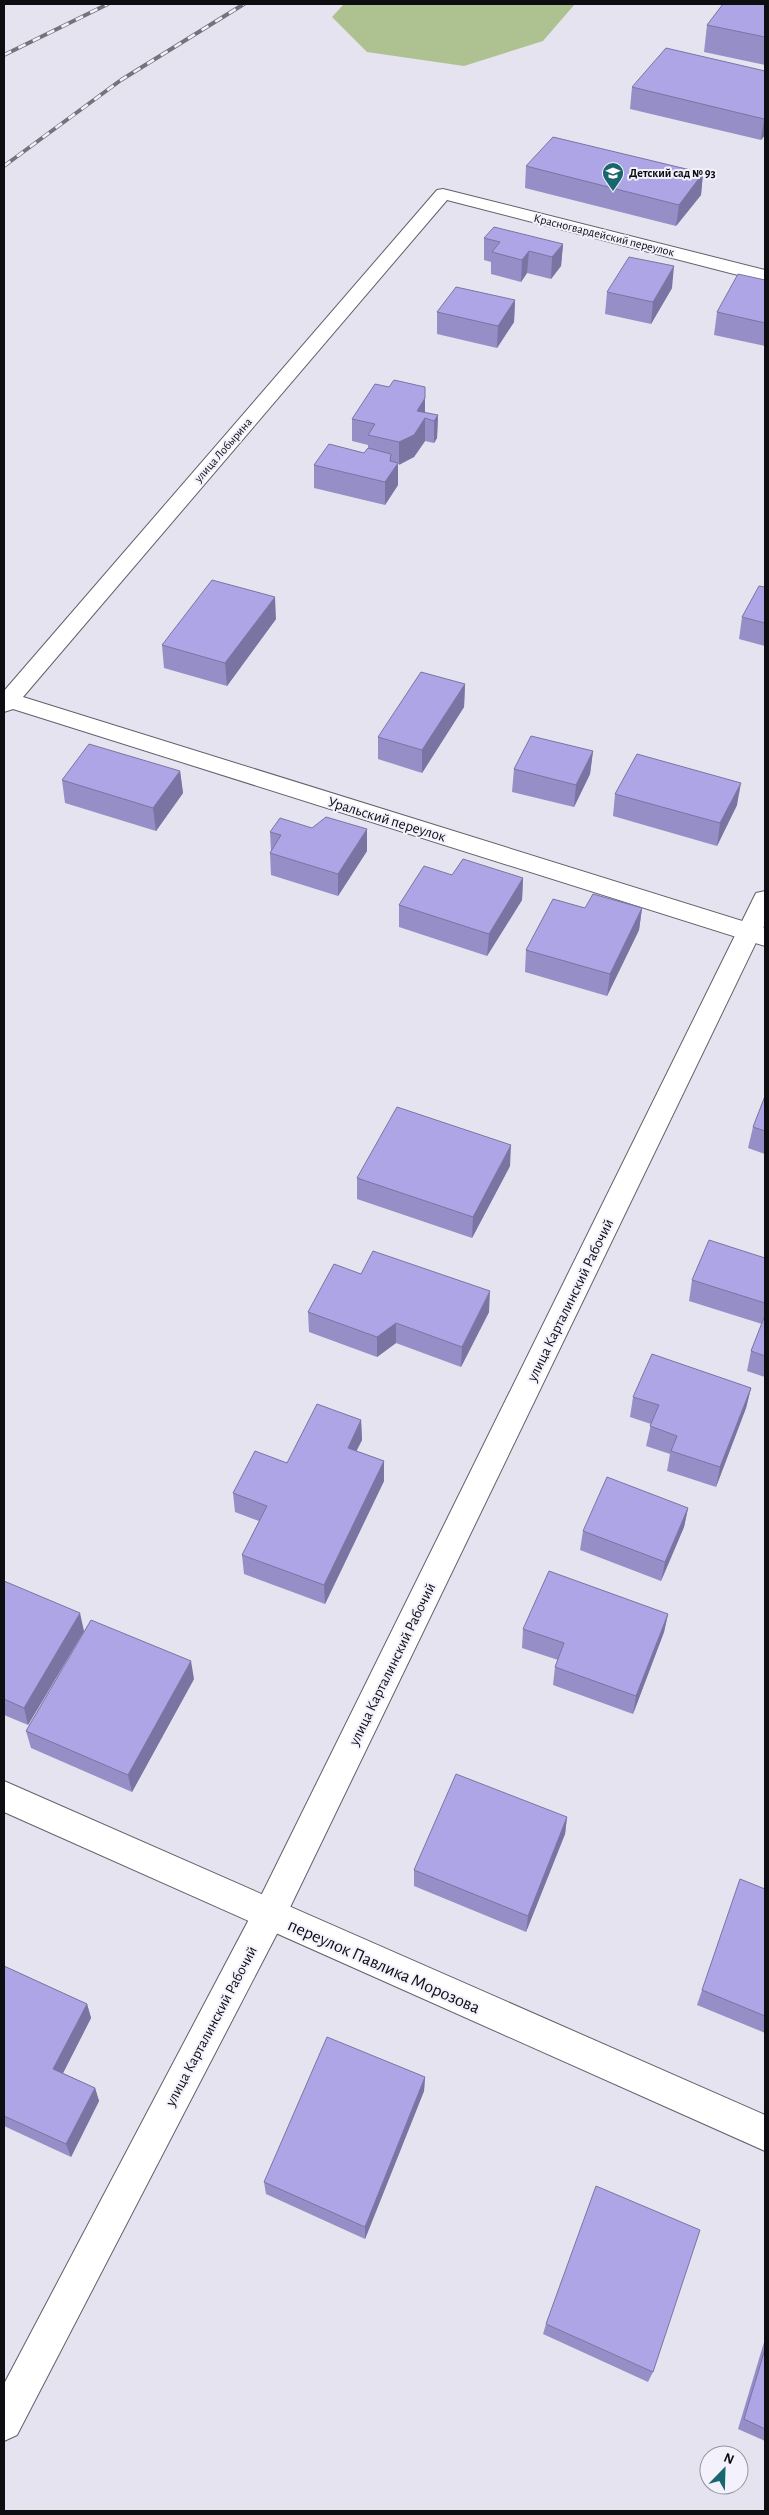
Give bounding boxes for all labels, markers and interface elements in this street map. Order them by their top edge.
school or university icon: Детский сад № 93 [601,161,625,192]
place label: Детский сад № 93 [629,167,716,179]
street label: Красногвардейский переулок [532,212,676,259]
street label: улица Лобырина [191,415,255,486]
street label: Уральский переулок [326,794,448,845]
street label: улица Карталинский Рабочий [524,1217,616,1385]
street label: улица Карталинский Рабочий [346,1581,438,1749]
street label: переулок Павлика Морозова [285,1916,482,2018]
street label: улица Карталинский Рабочий [162,1944,260,2110]
north arrow [699,2445,749,2495]
text: N [721,2451,736,2467]

